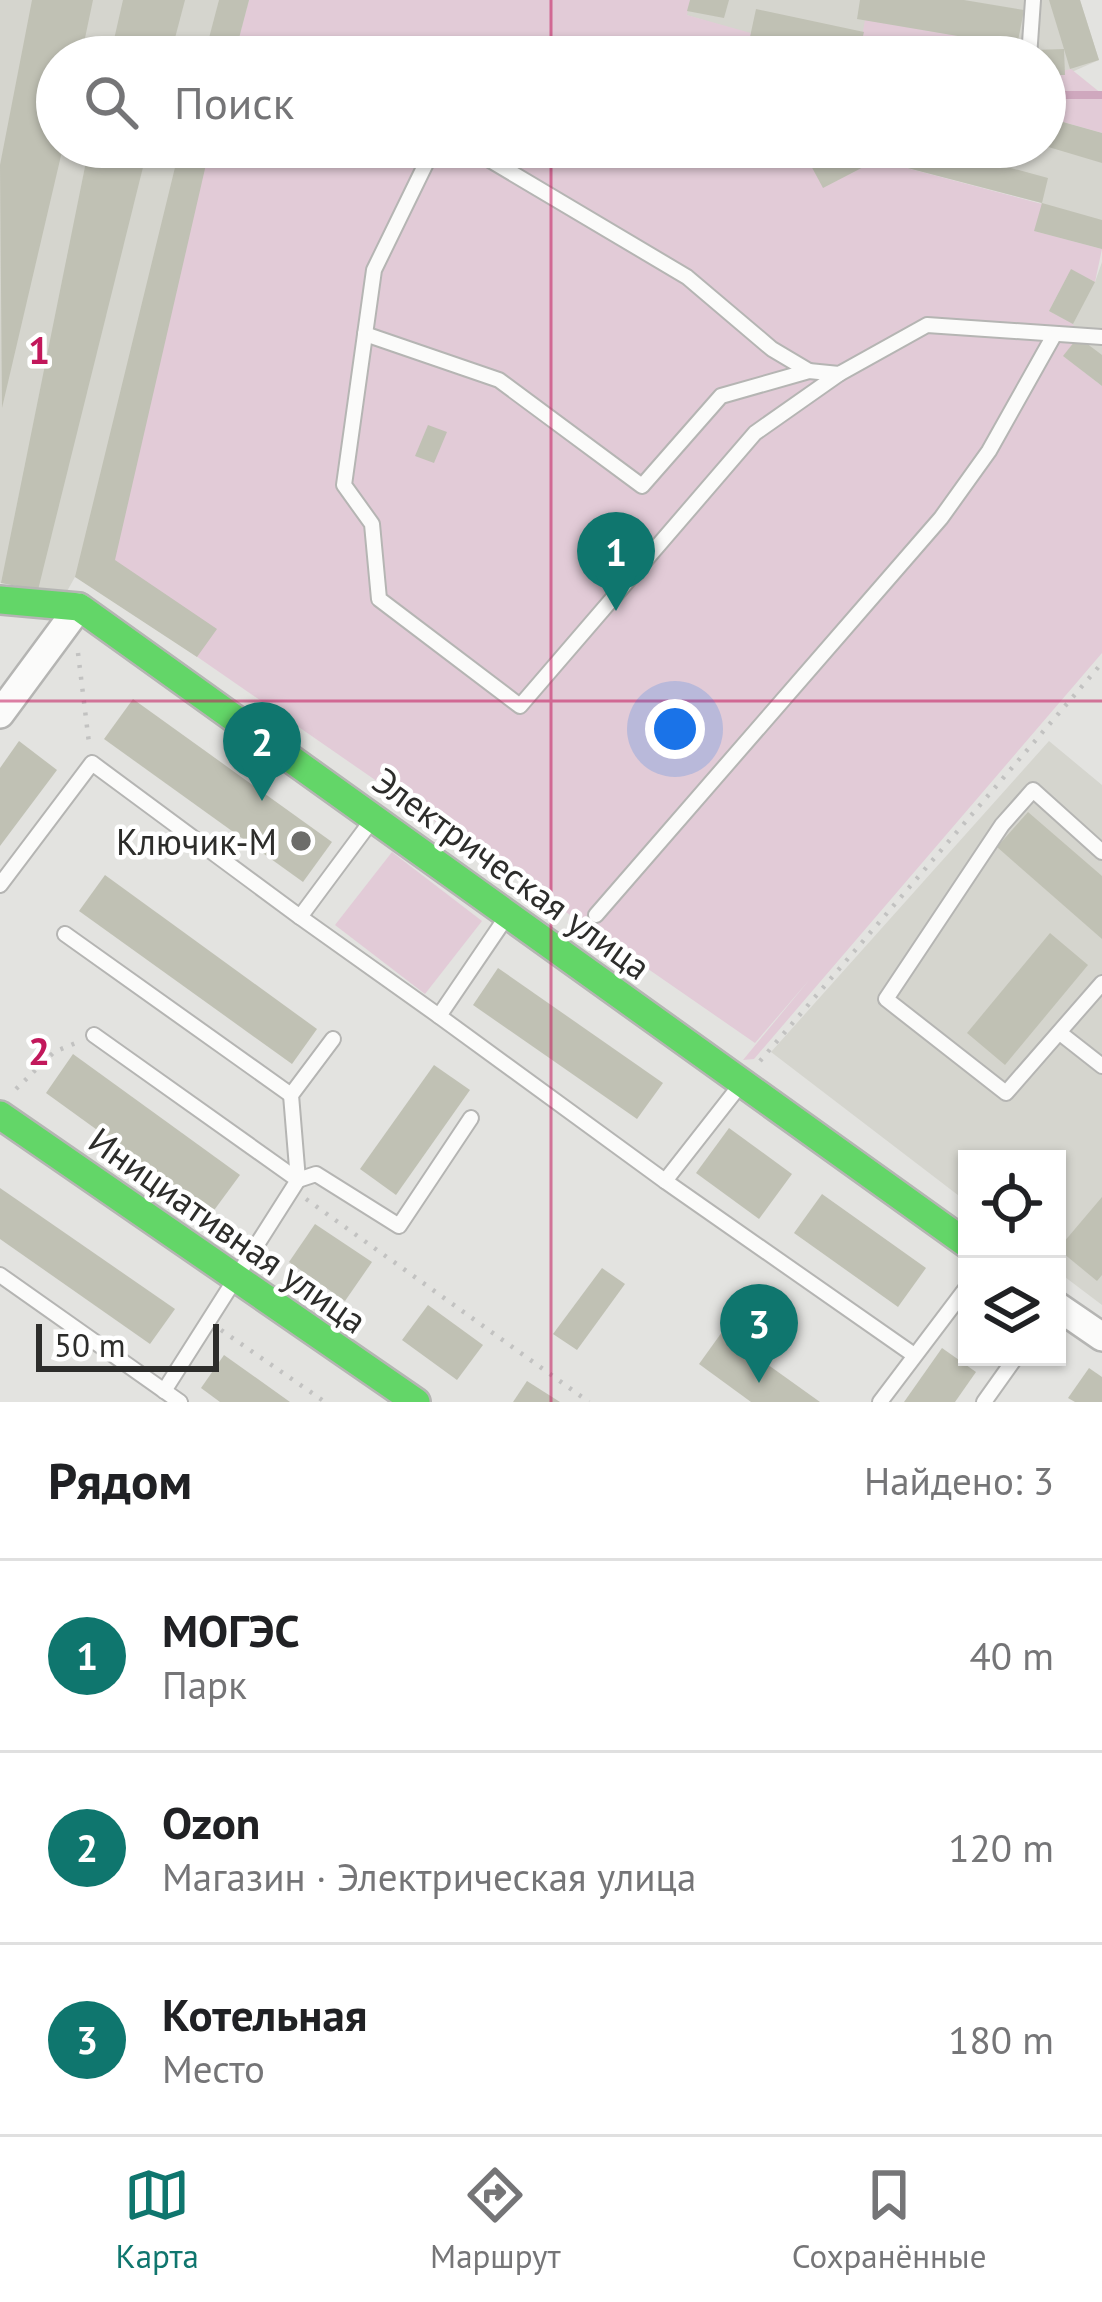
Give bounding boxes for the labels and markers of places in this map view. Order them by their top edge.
pin: 1 [577,512,655,611]
pin: 2 [223,702,301,801]
place label: Ключик-М [116,818,277,865]
marker: Ключик-М [288,828,314,854]
pin: 3 [720,1284,798,1383]

